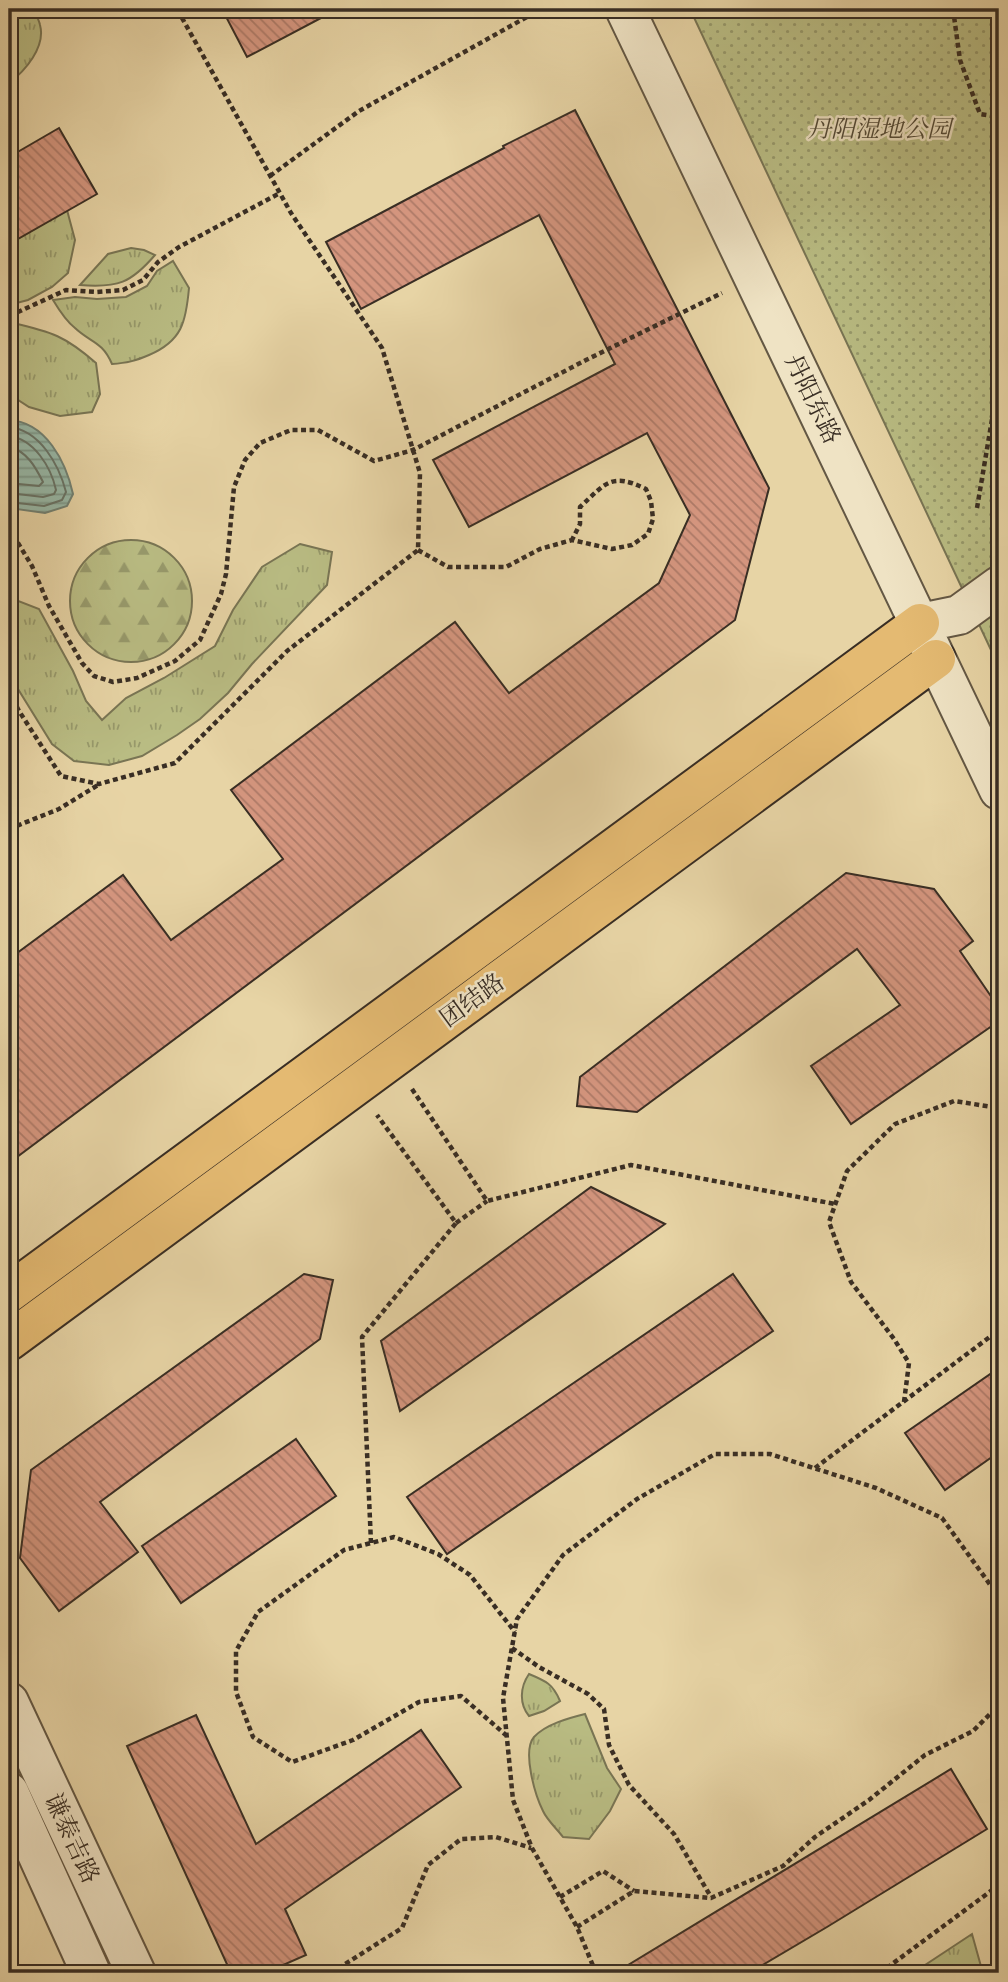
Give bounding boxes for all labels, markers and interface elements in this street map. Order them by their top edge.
park label: 丹阳湿地公园 [807,115,955,146]
street label: 丹阳东路 [777,350,847,450]
street label: 团结路 [435,968,511,1035]
street label: 谦泰吉路 [36,1789,105,1889]

